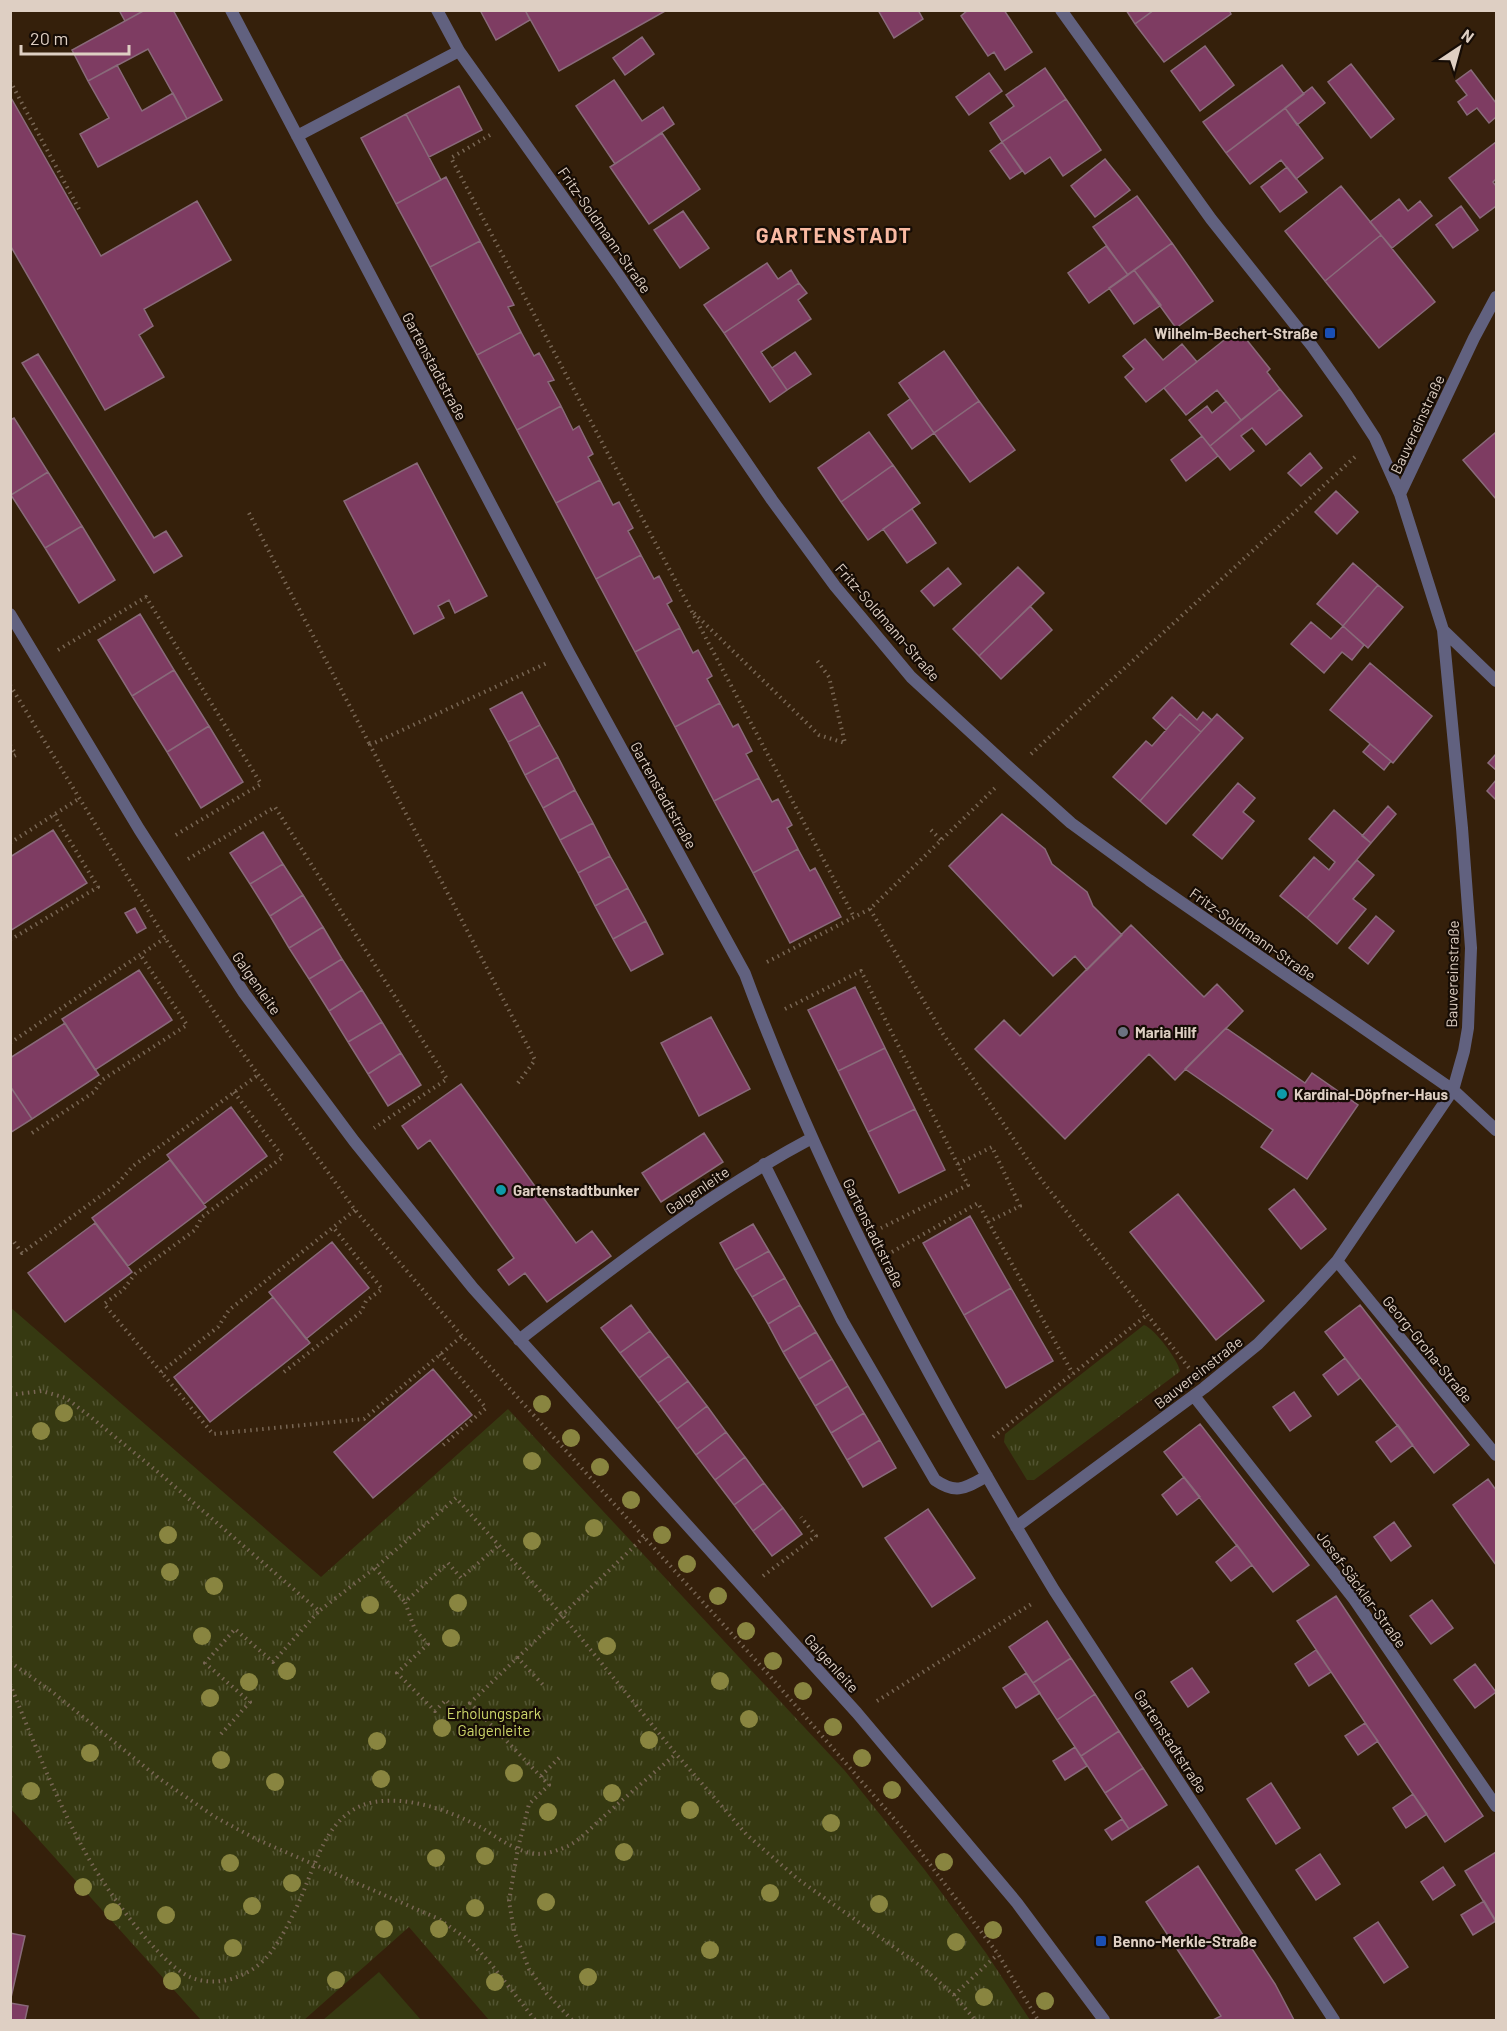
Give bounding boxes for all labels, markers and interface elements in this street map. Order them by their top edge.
scale bar [21,18,129,56]
north arrow [1429,18,1489,78]
text: N [1458,25,1478,46]
text: 20 m [30,27,68,49]
street label: Fritz-Soldmann-Straße [555,163,655,297]
district label: GARTENSTADT [756,222,912,247]
street label: Gartenstadtstraße [399,309,471,423]
place label: Wilhelm-Bechert-Straße [1154,324,1318,342]
marker: Wilhelm-Bechert-Straße [1323,326,1337,340]
street label: Bauvereinstraße [1386,372,1448,476]
street label: Fritz-Soldmann-Straße [832,560,944,684]
street label: Gartenstadtstraße [627,738,701,852]
street label: Fritz-Soldmann-Straße [1186,884,1320,984]
street label: Bauvereinstraße [1442,920,1462,1028]
street label: Galgenleite [229,948,285,1018]
place label: Maria Hilf [1135,1023,1197,1041]
marker: Maria Hilf [1116,1025,1130,1039]
place label: Kardinal-Döpfner-Haus [1294,1085,1448,1103]
marker: Kardinal-Döpfner-Haus [1275,1087,1289,1101]
street label: Galgenleite [662,1162,732,1218]
street label: Gartenstadtstraße [840,1175,908,1291]
place label: Gartenstadtbunker [513,1181,640,1199]
marker: Gartenstadtbunker [494,1183,508,1197]
street label: Georg-Groha-Straße [1379,1292,1477,1406]
street label: Bauvereinstraße [1150,1332,1246,1412]
street label: Josef-Säckler-Straße [1313,1527,1411,1651]
street label: Galgenleite [801,1630,863,1696]
street label: Gartenstadtstraße [1131,1686,1211,1796]
park label: Erholungspark Galgenleite [447,1704,542,1739]
place label: Benno-Merkle-Straße [1113,1932,1257,1950]
marker: Benno-Merkle-Straße [1094,1934,1108,1948]

